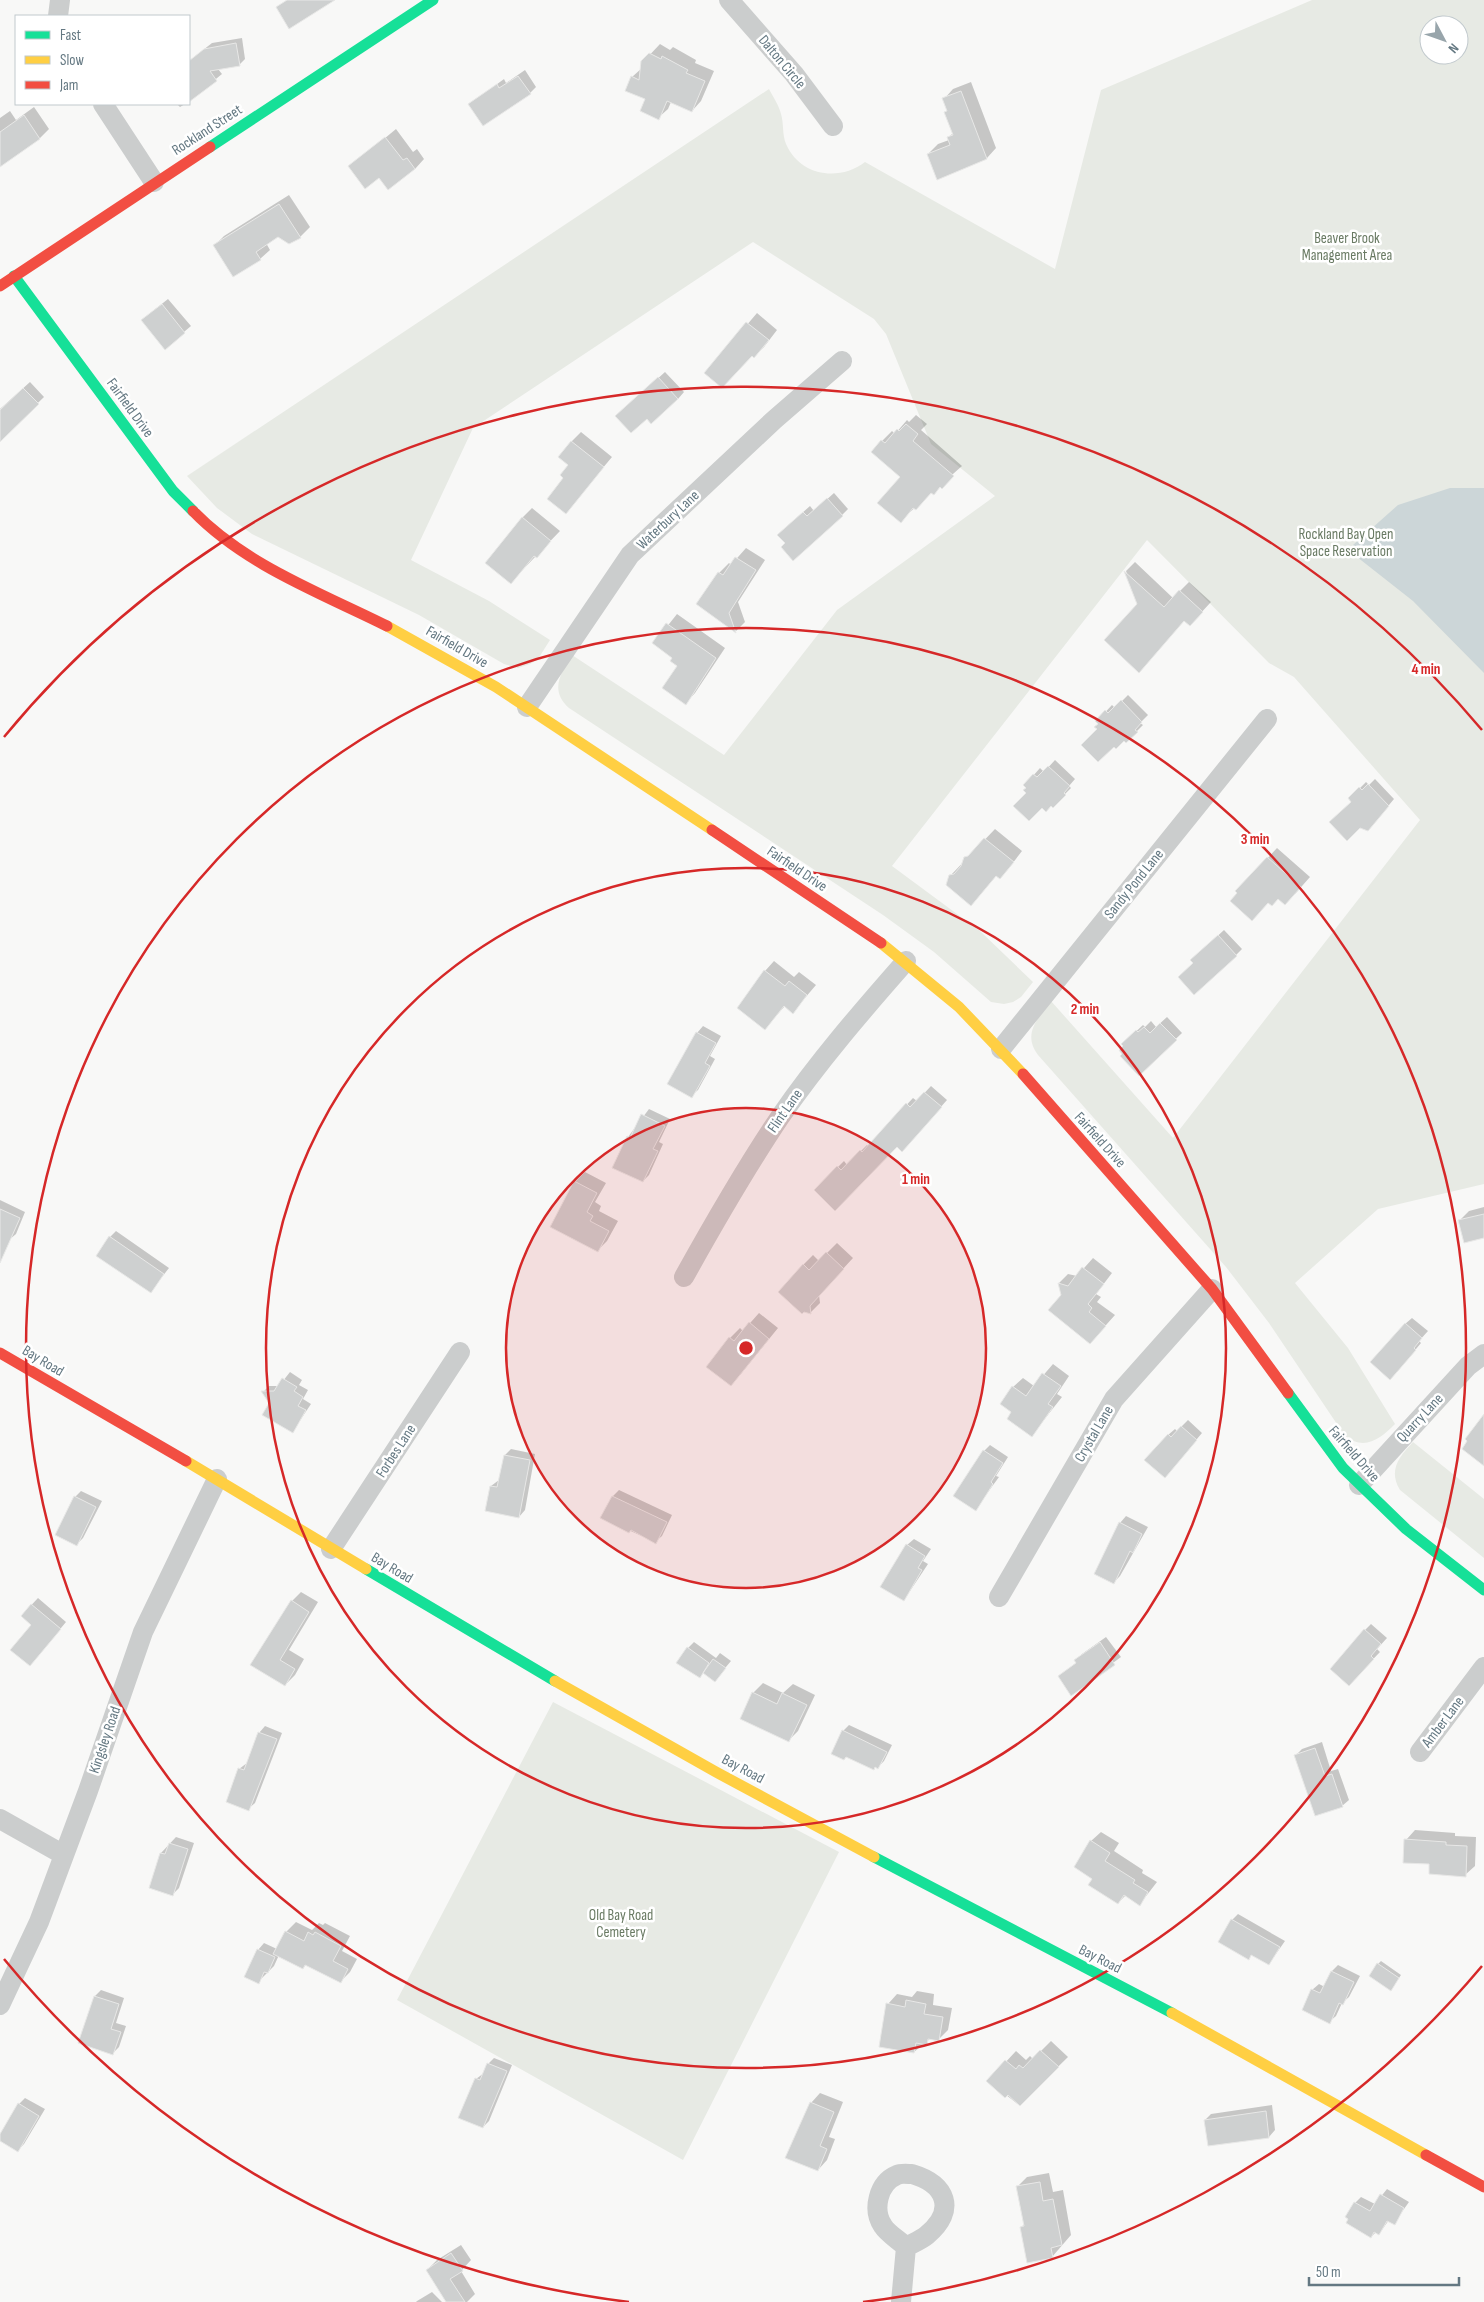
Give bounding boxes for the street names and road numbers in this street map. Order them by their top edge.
street label: Dalton Circle [754,31,810,93]
street label: Rockland Street [168,100,246,160]
street label: Fairfield Drive [102,375,158,441]
street label: Waterbury Lane [633,486,703,554]
street label: Fairfield Drive [423,622,491,672]
street label: Fairfield Drive [763,842,831,896]
street label: Sandy Pond Lane [1100,845,1168,923]
street label: Flint Lane [763,1086,807,1136]
street label: Fairfield Drive [1070,1108,1130,1172]
street label: Bay Road [19,1341,67,1381]
street label: Quarry Lane [1393,1390,1447,1446]
street label: Crystal Lane [1070,1402,1118,1466]
street label: Forbes Lane [372,1421,420,1481]
street label: Fairfield Drive [1324,1422,1384,1486]
street label: Bay Road [368,1548,416,1588]
street label: Amber Lane [1417,1693,1468,1752]
street label: Kingsley Road [85,1704,125,1776]
street label: Bay Road [718,1750,768,1788]
street label: Bay Road [1075,1940,1125,1978]

